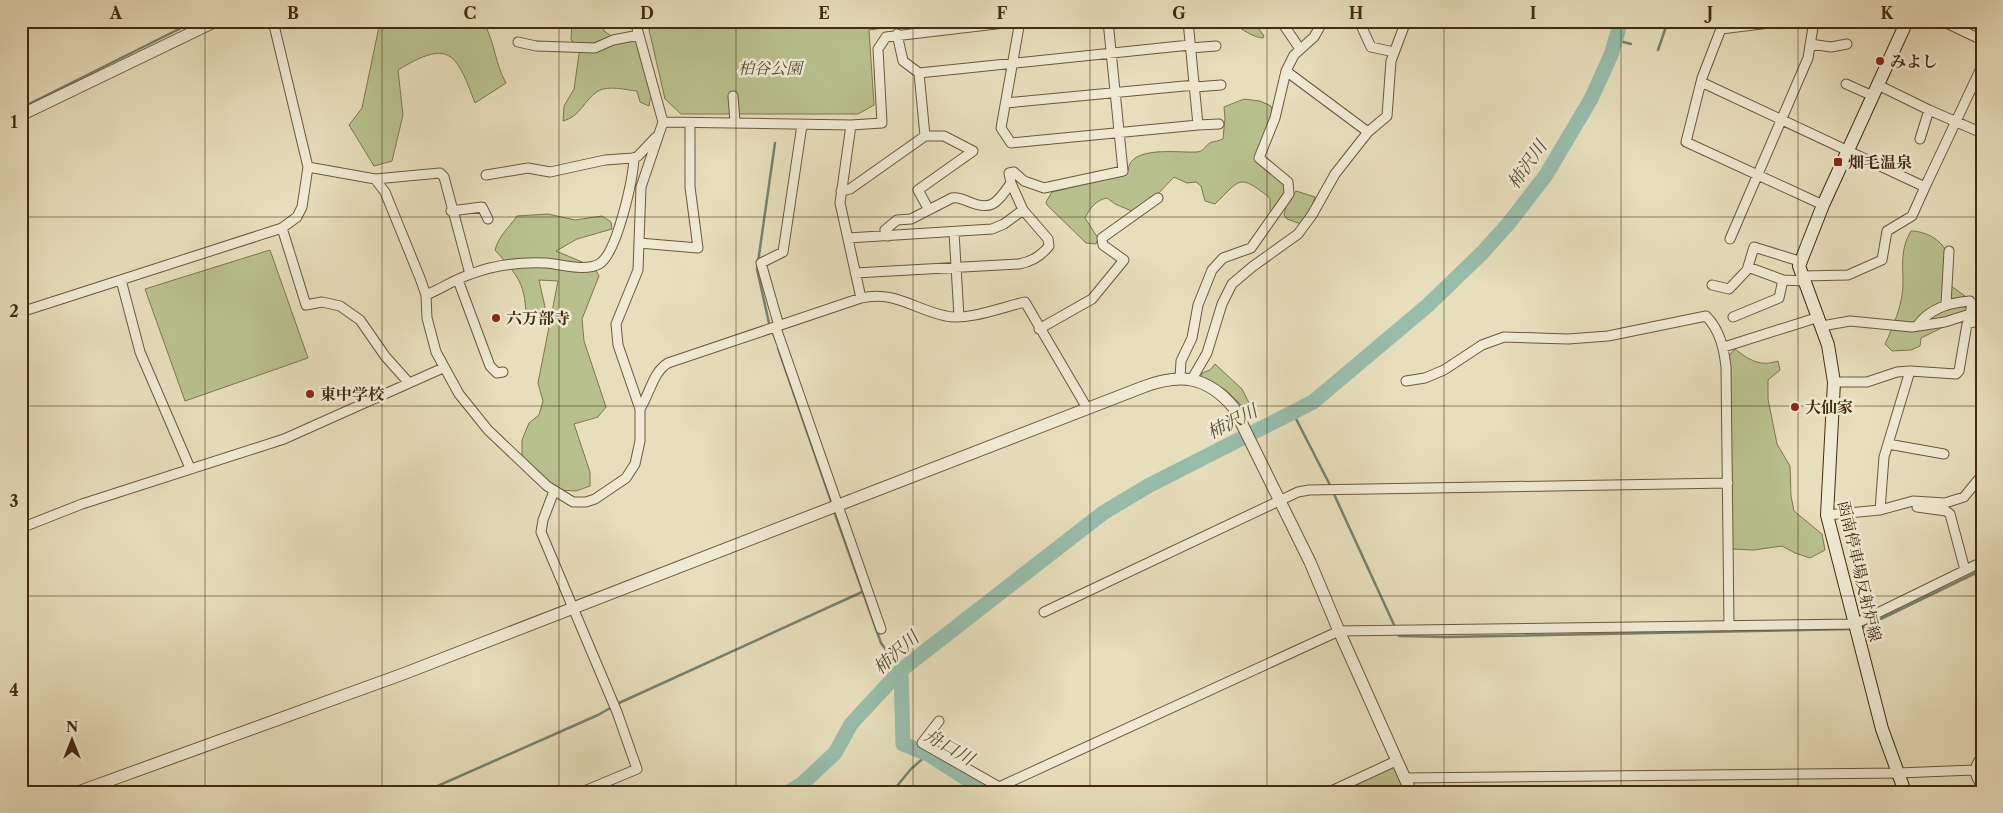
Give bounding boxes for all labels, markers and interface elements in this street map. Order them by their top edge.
text: A [109,3,123,23]
text: B [287,3,299,23]
text: C [464,3,476,23]
text: D [640,3,654,23]
text: E [818,3,830,23]
text: F [997,3,1008,23]
text: G [1172,3,1186,23]
text: H [1349,3,1363,23]
text: I [1530,3,1537,23]
text: J [1704,3,1713,23]
text: K [1881,3,1895,23]
place label: みよし [1890,51,1938,71]
marker: みよし [1874,55,1886,67]
park label: 柏谷公園 [738,58,805,78]
text: 1 [10,112,18,132]
water label: 柿沢川 [1503,135,1553,193]
place label: 畑毛温泉 [1848,152,1912,172]
marker: 畑毛温泉 [1832,156,1844,168]
text: 2 [9,301,19,321]
place label: 六万部寺 [506,308,570,328]
marker: 六万部寺 [490,312,502,324]
place label: 東中学校 [320,384,385,404]
marker: 東中学校 [304,388,316,400]
place label: 大仙家 [1805,397,1853,417]
water label: 柿沢川 [1203,399,1263,444]
marker: 大仙家 [1789,401,1801,413]
text: 3 [9,491,19,511]
street label: 函南停車場反射炉線 [1834,499,1886,643]
water label: 柿沢川 [869,625,925,679]
text: 4 [9,680,19,700]
north arrow [48,716,98,766]
text: N [66,718,78,736]
water label: 舟口川 [920,724,980,771]

